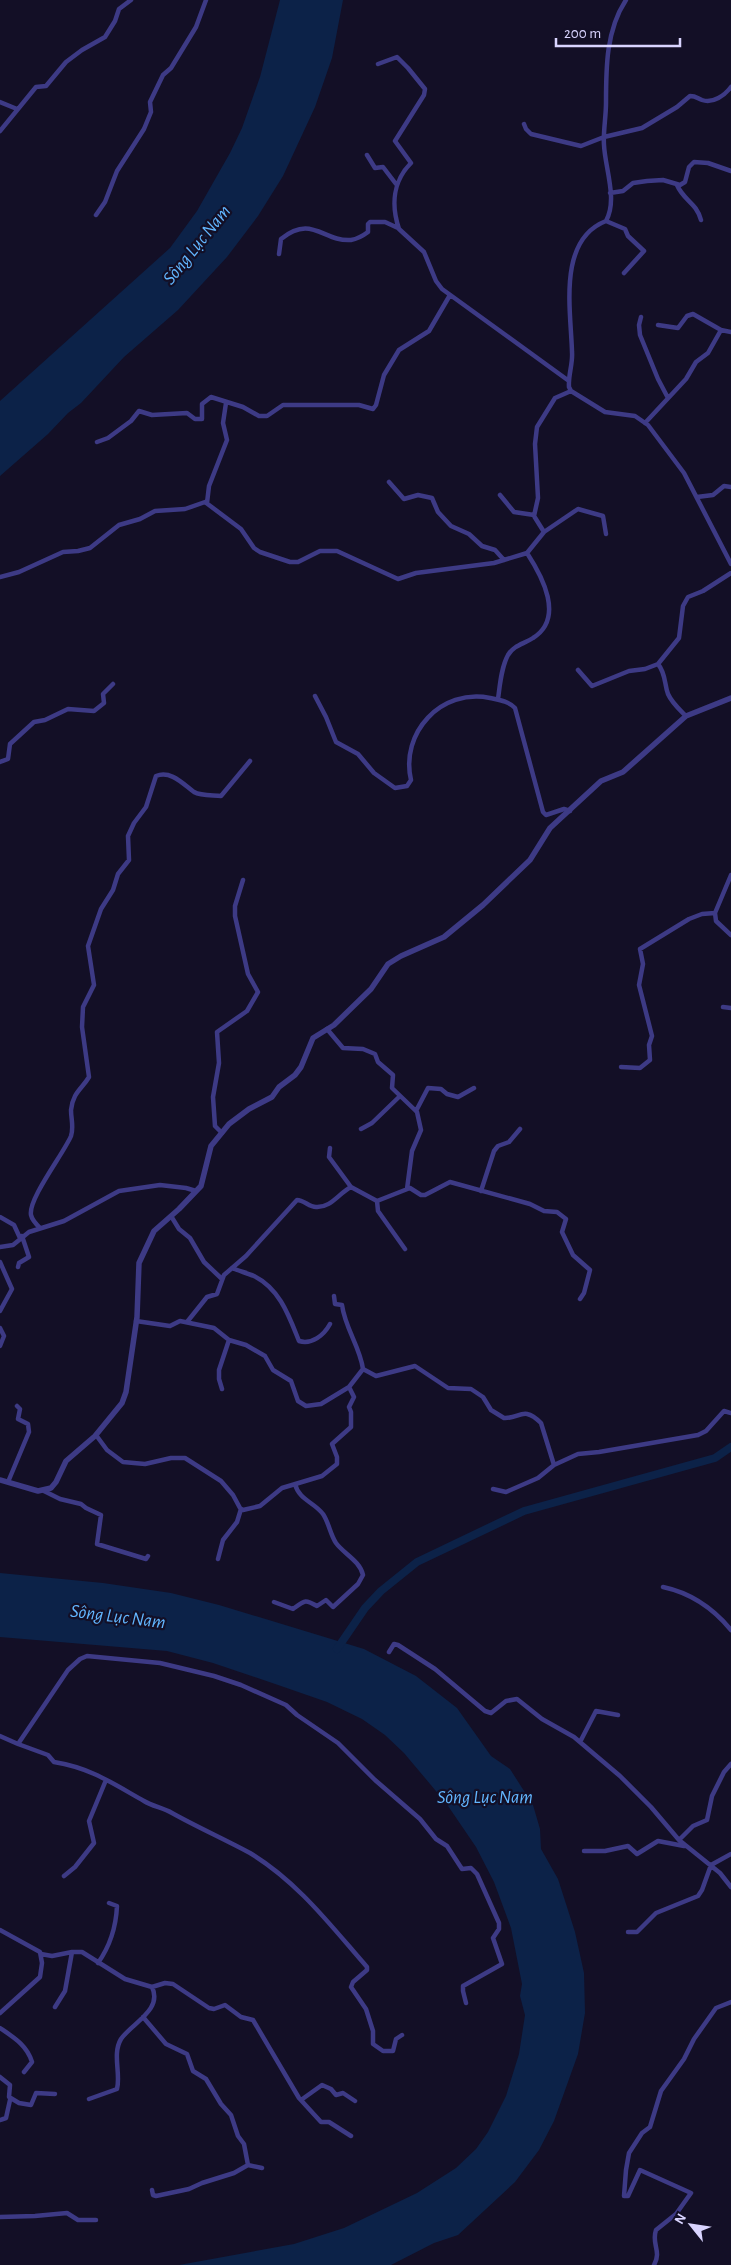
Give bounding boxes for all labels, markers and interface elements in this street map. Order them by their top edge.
scale bar [556,15,680,47]
text: 200 m [564,26,601,41]
water label: Sông Lục Nam [159,202,235,288]
water label: Sông Lục Nam [69,1602,167,1632]
water label: Sông Lục Nam [437,1788,533,1807]
north arrow [666,2200,716,2250]
text: N [672,2211,689,2227]

